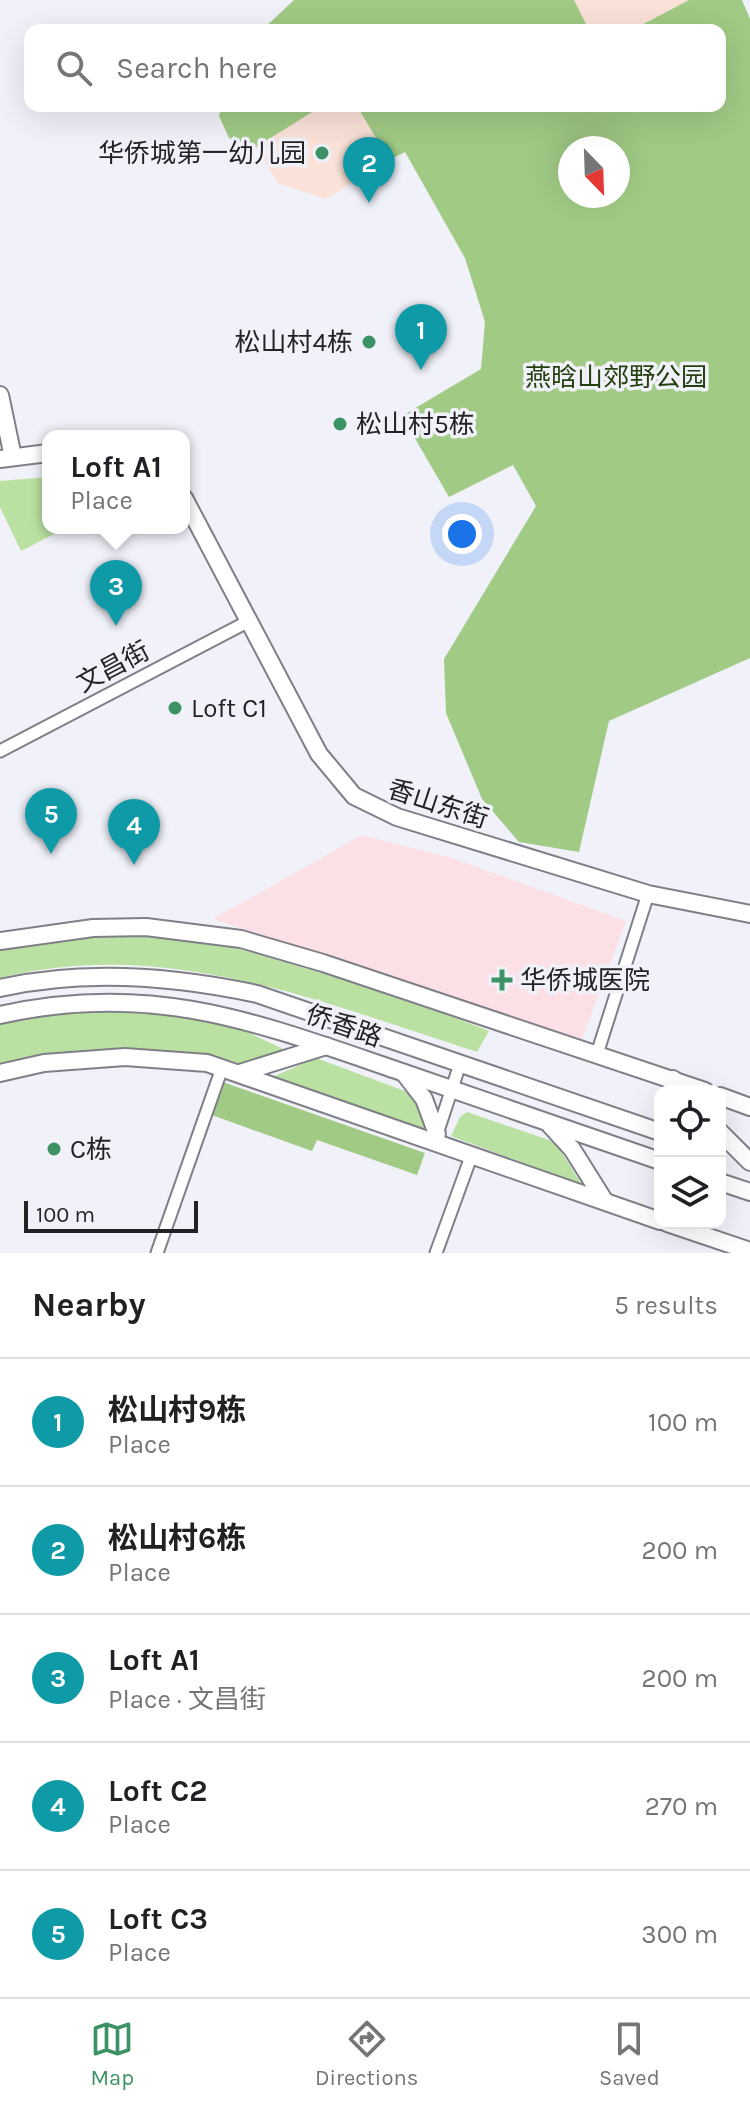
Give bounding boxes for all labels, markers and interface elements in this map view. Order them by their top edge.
search box [24,24,726,112]
icon: search [52,46,96,90]
text: Search here [116,50,277,86]
north arrow [558,136,630,208]
pin: 2 [343,137,395,203]
place label: 华侨城第一幼儿园 [98,138,306,169]
marker: 华侨城第一幼儿园 [313,144,331,162]
pin: 1 [395,304,447,370]
place label: 松山村4栋 [234,327,353,358]
marker: 松山村4栋 [360,333,378,351]
park label: 燕晗山郊野公园 [525,362,707,393]
place label: 松山村5栋 [356,409,475,440]
marker: 松山村5栋 [331,415,349,433]
popup [42,430,190,534]
text: Loft A1 [70,449,162,485]
text: Place [70,485,133,516]
your location [442,514,482,554]
pin: 3 [90,560,142,626]
street label: 文昌街 [71,635,155,699]
place label: Loft C1 [191,693,267,724]
marker: Loft C1 [166,699,184,717]
street label: 香山东街 [384,773,492,835]
pin: 5 [25,788,77,854]
pin: 4 [108,799,160,865]
place label: 华侨城医院 [520,965,650,996]
marker: 华侨城医院 [491,969,513,991]
street label: 侨香路 [302,999,386,1053]
map controls [654,1085,726,1229]
button: locate [654,1085,726,1157]
place label: C栋 [70,1134,112,1165]
marker: C栋 [45,1140,63,1158]
button: layers [654,1157,726,1229]
scale bar [24,1197,198,1233]
text: 100 m [36,1202,95,1228]
text: Nearby [32,1285,146,1325]
text: 5 results [614,1290,718,1321]
text: 松山村9栋 [108,1392,246,1428]
text: 1 [53,1407,63,1438]
text: 100 m [648,1407,718,1438]
text: Place [108,1429,171,1460]
text: 松山村6栋 [108,1520,246,1556]
text: 2 [50,1535,66,1566]
text: 200 m [642,1535,718,1566]
text: Place [108,1557,171,1588]
text: Loft A1 [108,1642,200,1678]
text: 3 [50,1663,66,1694]
text: 200 m [642,1663,718,1694]
text: Place · 文昌街 [108,1684,266,1715]
text: Loft C2 [108,1773,207,1809]
text: 4 [50,1791,66,1822]
text: 270 m [645,1791,718,1822]
text: Place [108,1809,171,1840]
text: Loft C3 [108,1901,208,1937]
text: 5 [50,1919,66,1950]
text: 300 m [641,1919,718,1950]
text: Place [108,1937,171,1968]
tab: Map [90,2017,134,2091]
tab: Directions [315,2017,418,2091]
tab: Saved [599,2017,660,2091]

